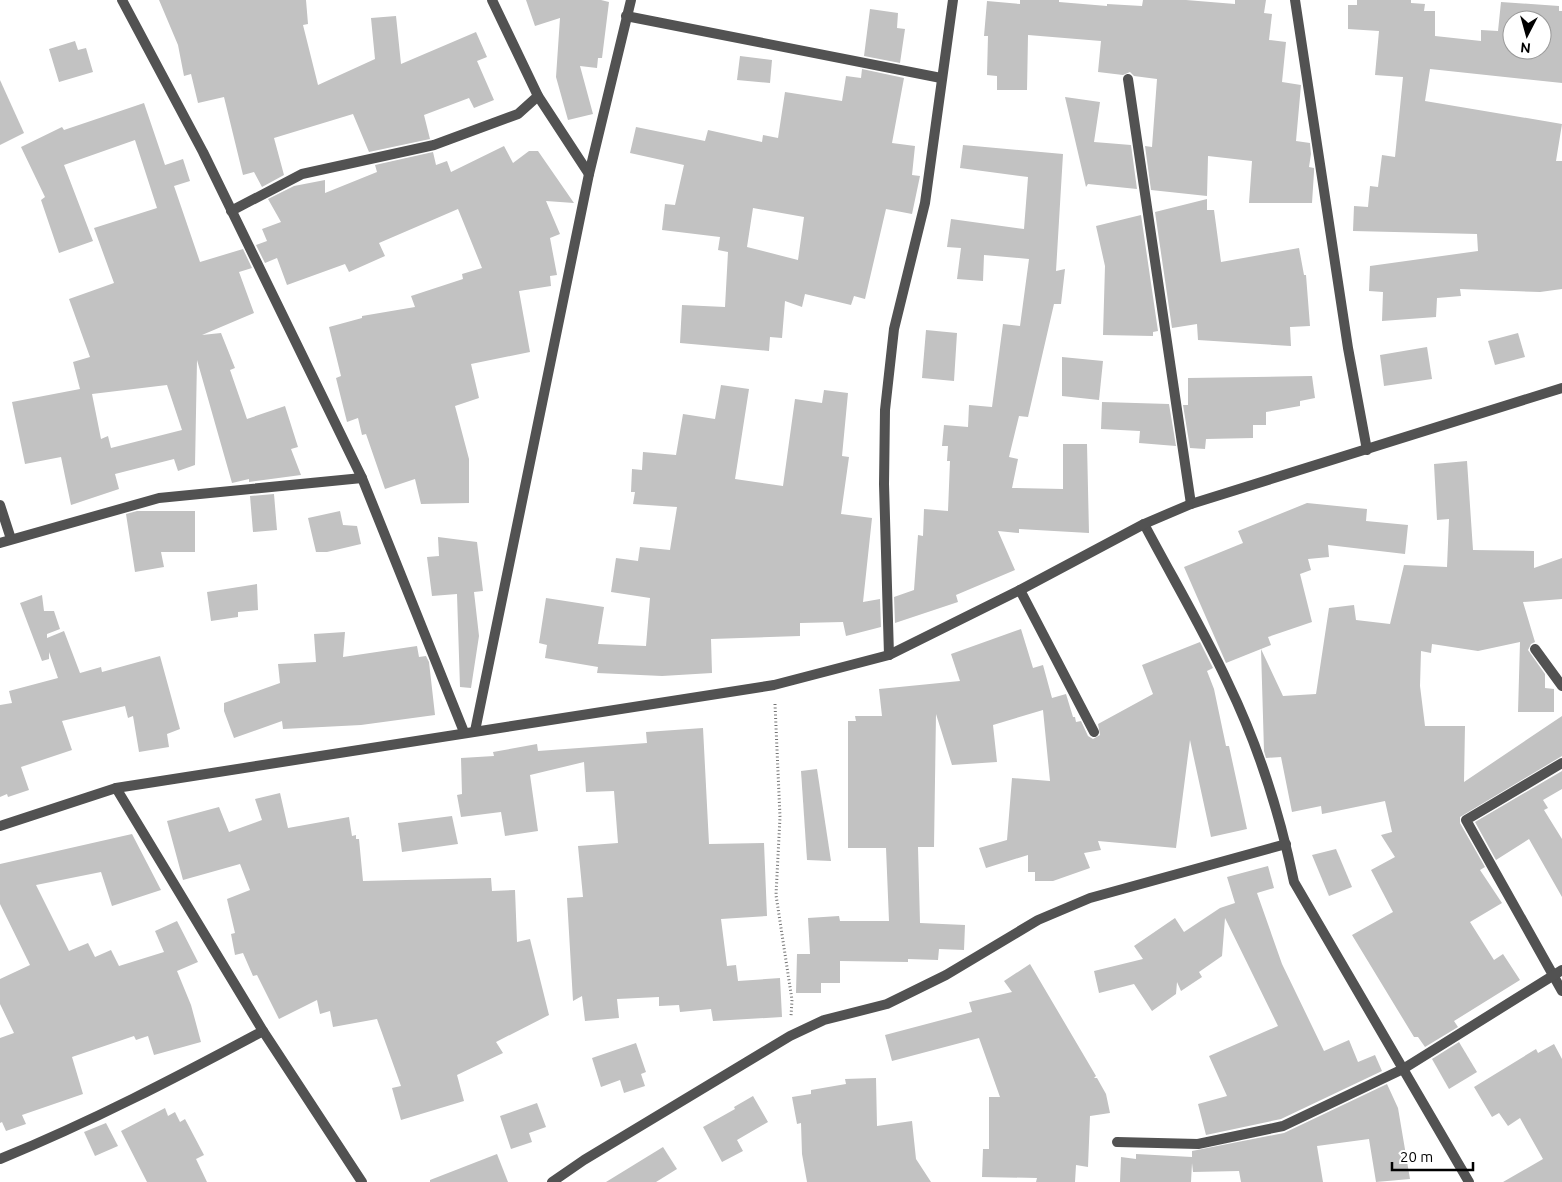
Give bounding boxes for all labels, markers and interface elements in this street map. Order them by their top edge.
north arrow [1502,10,1552,60]
text: N [1520,39,1532,56]
scale bar [1392,1140,1473,1172]
text: 20 m [1400,1148,1433,1165]

